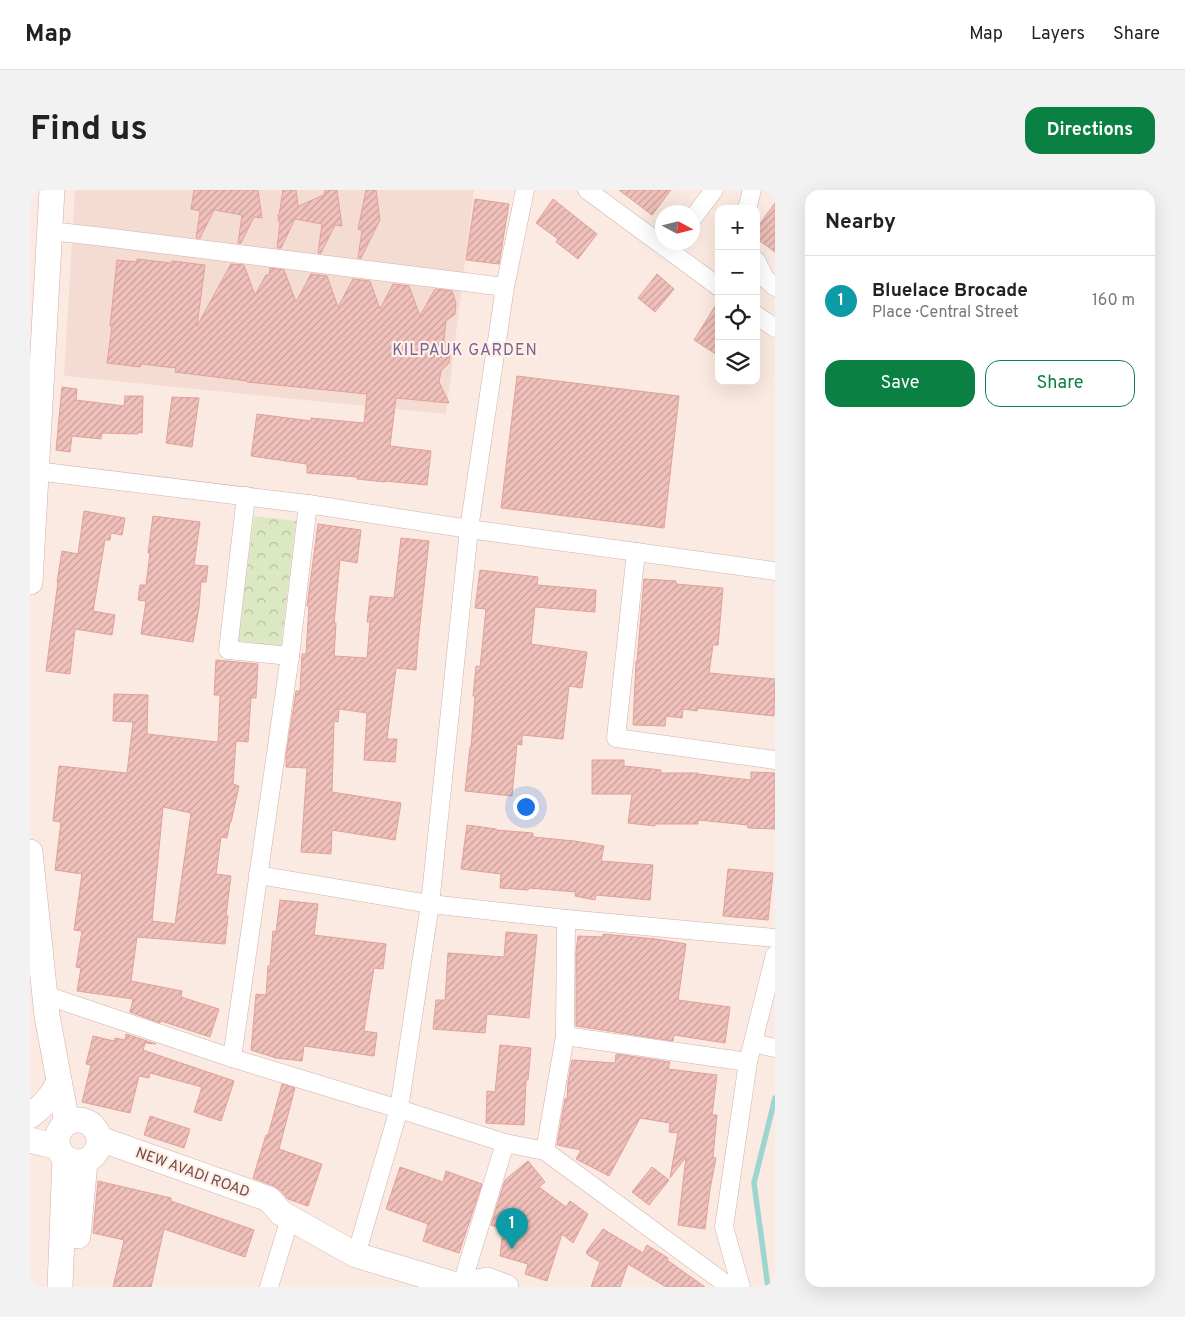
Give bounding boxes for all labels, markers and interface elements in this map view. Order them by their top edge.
text: Map [25,20,72,50]
text: Map [969,23,1003,46]
text: Layers [1031,23,1085,46]
text: Share [1113,23,1160,46]
button: Directions [1025,107,1155,154]
text: Find us [30,108,148,152]
north arrow [655,205,700,250]
map controls [715,205,760,385]
button: + [715,205,760,250]
text: Nearby [825,209,896,236]
button: − [715,250,760,295]
text: Bluelace Brocade [872,279,1028,303]
text: 1 [838,291,844,311]
text: 160 m [1092,291,1135,311]
button: locate [715,295,760,340]
text: Place · Central Street [872,303,1019,323]
button: layers [715,340,760,385]
district label: KILPAUK GARDEN [392,341,538,361]
button: Save [825,360,975,407]
button: Share [985,360,1135,407]
your location [513,794,539,820]
street label: NEW AVADI ROAD [133,1144,252,1203]
pin: 1 [496,1208,528,1249]

